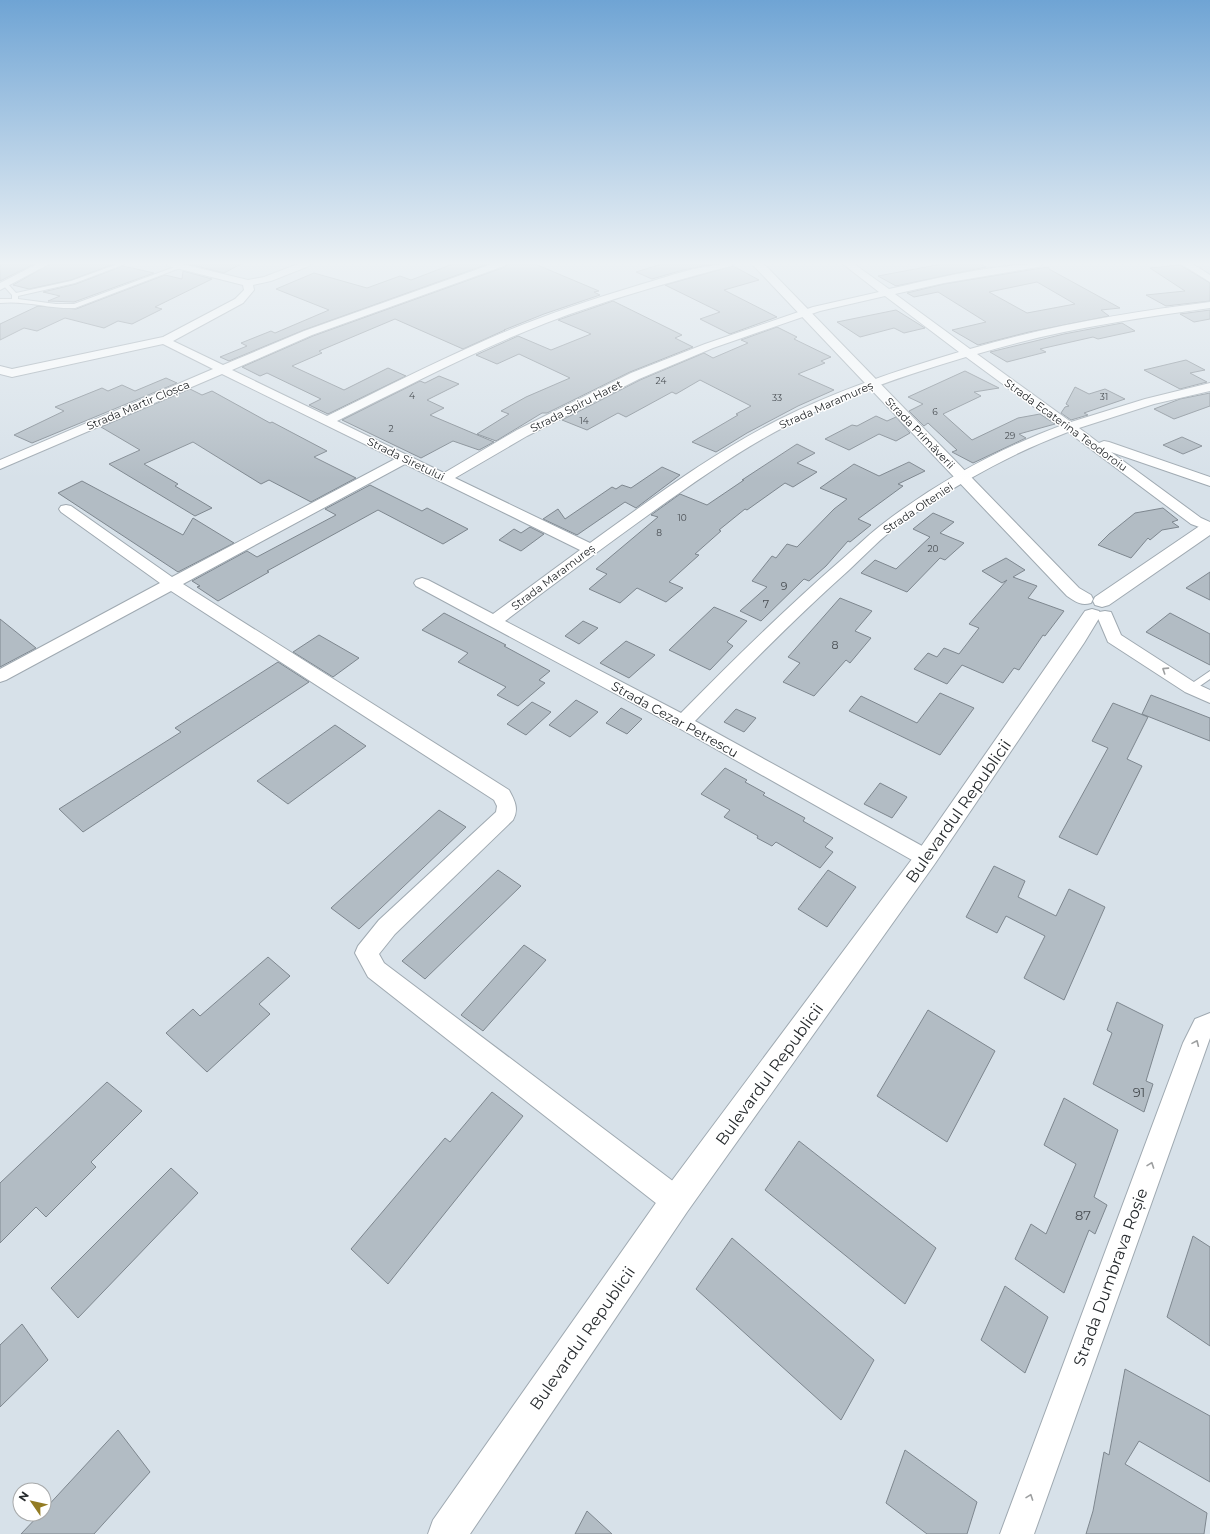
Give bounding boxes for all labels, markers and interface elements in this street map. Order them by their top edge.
house number: 24 [656,375,666,386]
street label: Strada Ecaterina Teodoroiu [1002,376,1130,474]
street label: Strada Martir Cloșca [84,377,192,433]
street label: Strada Spiru Haret [528,377,625,435]
street label: Strada Maramureș [777,378,876,432]
house number: 4 [409,390,415,401]
house number: 31 [1100,391,1108,402]
house number: 33 [772,392,782,403]
street label: Strada Primăverii [882,394,958,472]
house number: 6 [932,406,938,417]
house number: 14 [579,415,589,426]
house number: 2 [388,423,394,434]
house number: 29 [1005,430,1016,441]
street label: Strada Siretului [365,434,447,484]
street label: Strada Olteniei [880,479,956,537]
house number: 10 [677,512,687,523]
house number: 8 [656,527,662,538]
street label: Strada Maramureș [508,541,598,613]
house number: 20 [927,543,939,554]
house number: 9 [781,579,788,593]
house number: 7 [763,597,769,611]
house number: 8 [831,638,839,652]
one-way arrow [1162,668,1169,675]
street label: Strada Cezar Petrescu [609,677,741,761]
street label: Bulevardul Republicii [902,736,1015,887]
street label: Bulevardul Republicii [712,1000,827,1149]
one-way arrow [1191,1039,1199,1047]
house number: 91 [1133,1084,1145,1100]
one-way arrow [1147,1161,1155,1168]
street label: Strada Dumbrava Roșie [1069,1185,1153,1369]
house number: 87 [1075,1207,1091,1223]
street label: Bulevardul Republicii [526,1263,639,1414]
north arrow [12,1482,52,1522]
text: N [15,1489,32,1504]
one-way arrow [1025,1494,1034,1501]

